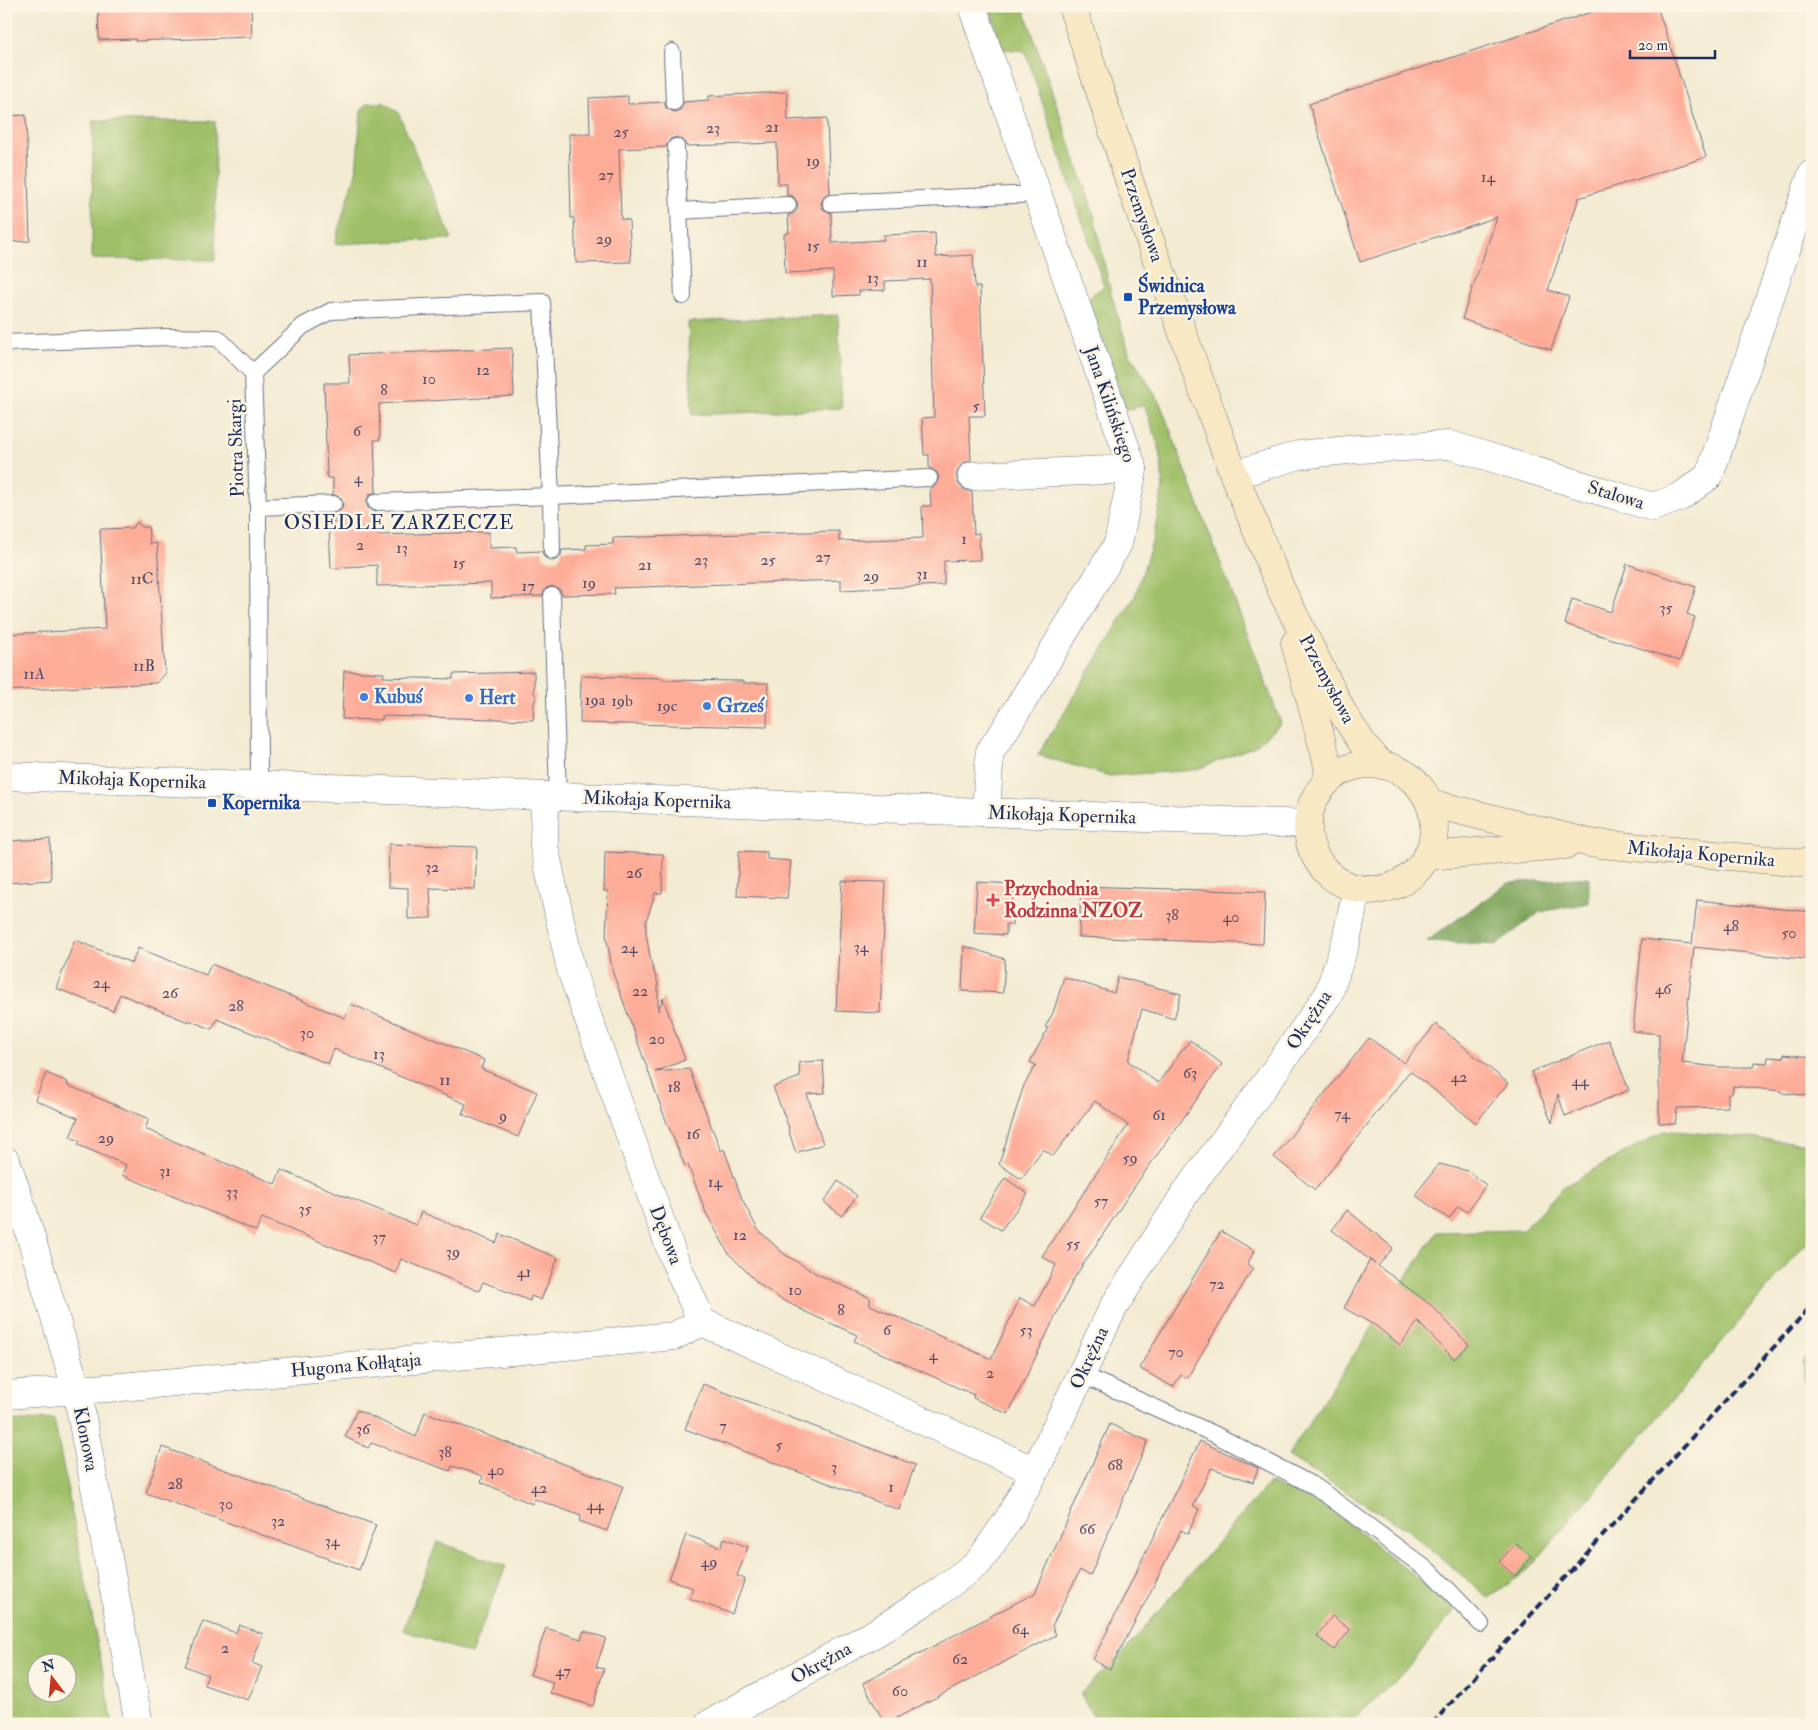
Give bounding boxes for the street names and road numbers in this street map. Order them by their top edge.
street label: Przemysłowa [1115,165,1169,265]
street label: Jana Kilińskiego [1079,342,1141,465]
street label: Piotra Skargi [222,398,250,498]
street label: Stalowa [1585,475,1647,515]
street label: Przemysłowa [1293,630,1361,728]
street label: Mikołaja Kopernika [57,765,207,796]
street label: Mikołaja Kopernika [582,785,732,816]
street label: Mikołaja Kopernika [987,800,1137,831]
street label: Mikołaja Kopernika [1626,836,1776,873]
street label: Okrężna [1281,986,1337,1054]
street label: Dębowa [644,1202,688,1268]
street label: Okrężna [1064,1323,1114,1393]
street label: Hugona Kołłątaja [290,1347,423,1383]
street label: Klonowa [68,1405,104,1474]
street label: Okrężna [786,1636,856,1690]

